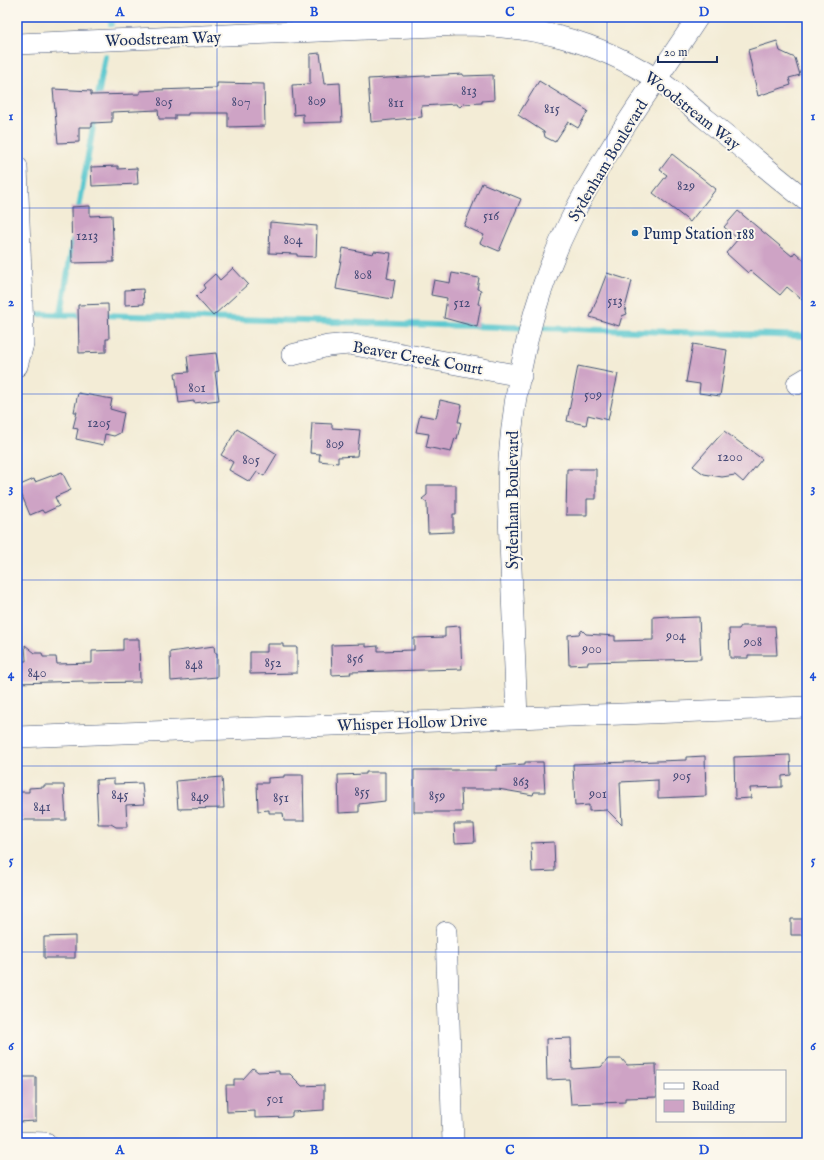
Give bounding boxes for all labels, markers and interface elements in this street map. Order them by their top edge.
text: A [115,4,126,21]
text: B [310,4,319,21]
text: C [505,4,515,21]
text: D [699,4,710,21]
street label: Woodstream Way [105,28,222,52]
scale bar [658,38,717,64]
text: 20 m [664,45,687,60]
street label: Woodstream Way [640,68,744,155]
house number: 813 [461,82,477,100]
house number: 809 [308,92,326,110]
house number: 805 [155,93,173,111]
house number: 807 [232,93,250,111]
house number: 811 [388,94,404,112]
street label: Sydenham Boulevard [564,96,653,226]
house number: 815 [544,100,560,118]
text: 1 [9,108,14,125]
text: 1 [811,108,816,125]
house number: 829 [677,177,695,195]
house number: 516 [483,207,500,225]
place label: Pump Station 188 [643,225,754,245]
house number: 1213 [76,227,98,245]
marker: Pump Station 188 [630,228,640,238]
house number: 804 [283,231,303,249]
house number: 808 [354,266,372,284]
house number: 513 [607,292,623,310]
text: 2 [8,294,14,311]
house number: 512 [454,294,471,312]
text: 2 [810,294,816,311]
street label: Beaver Creek Court [351,338,485,380]
house number: 801 [188,379,206,397]
house number: 509 [584,386,602,404]
house number: 1205 [87,414,111,432]
street label: Sydenham Boulevard [504,430,524,569]
house number: 809 [326,435,344,453]
house number: 1200 [717,448,743,466]
house number: 805 [242,451,260,469]
text: 3 [9,480,14,497]
text: 3 [811,480,816,497]
house number: 904 [665,627,686,645]
house number: 908 [743,633,762,651]
house number: 900 [581,640,602,658]
house number: 856 [347,650,364,668]
house number: 852 [264,654,282,672]
house number: 848 [185,656,203,674]
house number: 840 [27,664,47,682]
text: 4 [8,666,15,683]
text: 4 [810,666,817,683]
street label: Whisper Hollow Drive [337,711,487,737]
house number: 905 [672,767,691,785]
house number: 863 [513,773,529,791]
house number: 855 [354,783,370,801]
house number: 901 [588,785,607,803]
house number: 845 [111,786,129,804]
house number: 859 [429,787,445,805]
house number: 849 [191,788,209,806]
house number: 851 [273,789,289,807]
house number: 841 [33,798,51,816]
text: 5 [9,852,14,869]
text: 5 [811,852,816,869]
text: 6 [8,1038,14,1055]
text: 6 [810,1038,816,1055]
legend [656,1070,786,1122]
text: Road [692,1079,720,1094]
house number: 501 [266,1090,284,1108]
text: Building [692,1099,736,1114]
text: A [115,1142,126,1159]
text: B [310,1142,319,1159]
text: C [505,1142,515,1159]
text: D [699,1142,710,1159]

